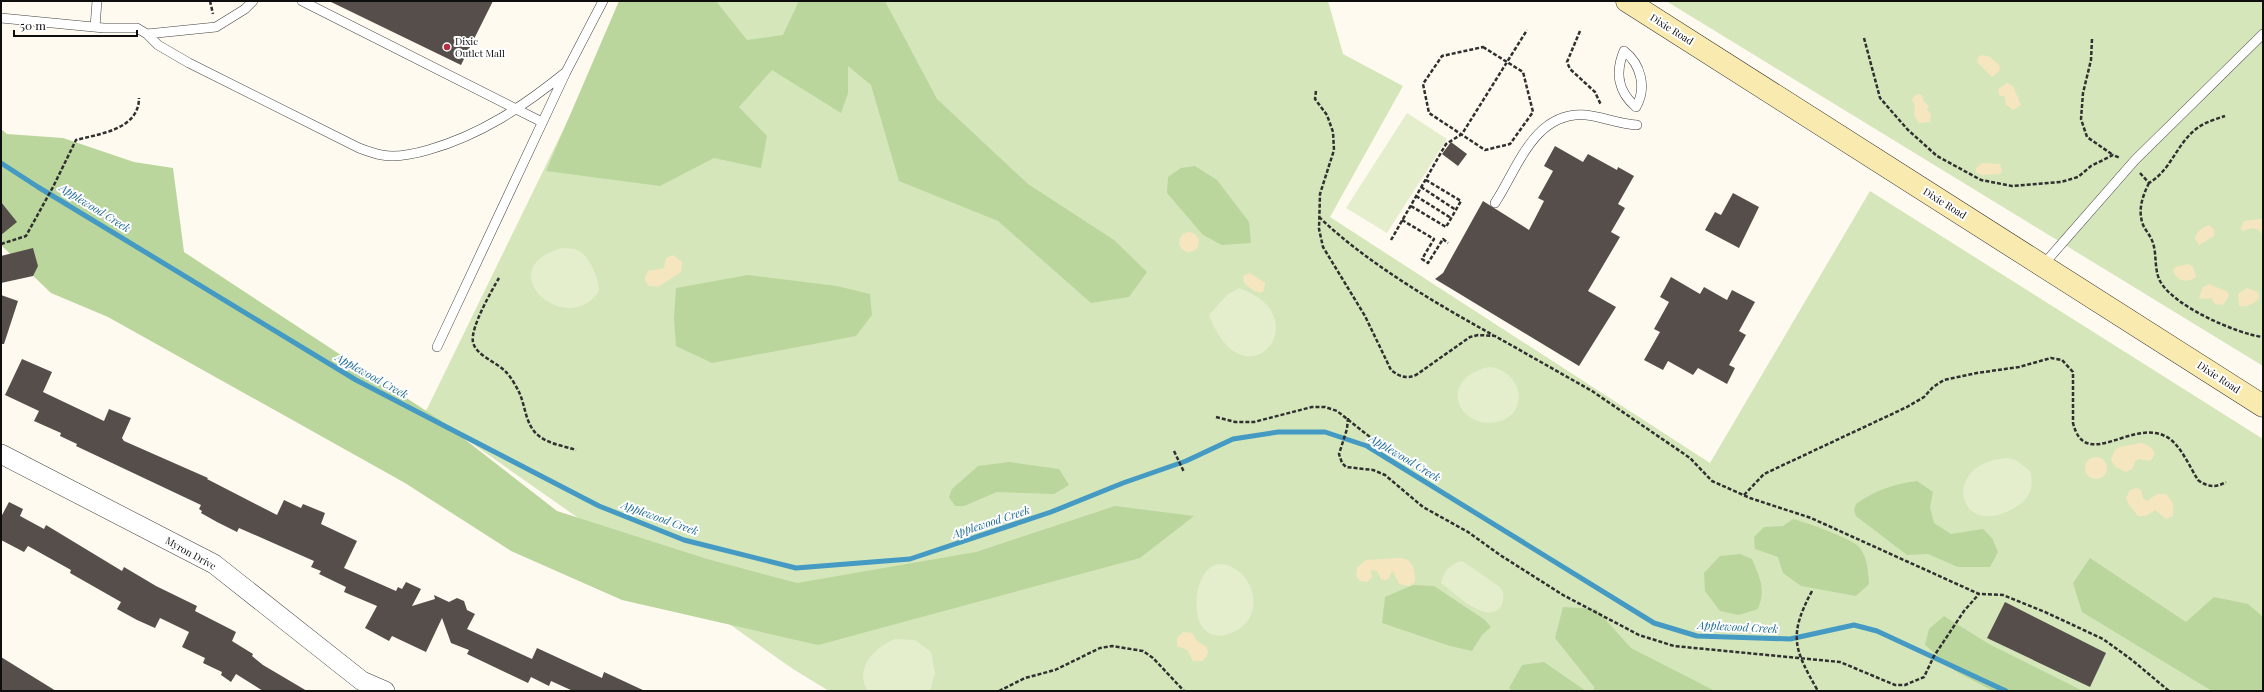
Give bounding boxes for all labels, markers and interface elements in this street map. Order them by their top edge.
street label: Dixie Road [1648,10,1696,48]
scale bar [14,12,137,38]
text: 50 m [20,17,46,33]
place label: Dixie Outlet Mall [455,34,505,60]
marker: Dixie Outlet Mall [442,42,452,52]
water label: Applewood Creek [56,179,134,235]
street label: Dixie Road [1921,184,1969,222]
water label: Applewood Creek [332,349,411,402]
street label: Dixie Road [2195,358,2243,396]
water label: Applewood Creek [1366,430,1444,485]
water label: Applewood Creek [619,496,701,538]
water label: Applewood Creek [949,502,1032,541]
street label: Myron Drive [163,533,219,573]
water label: Applewood Creek [1696,617,1779,636]

